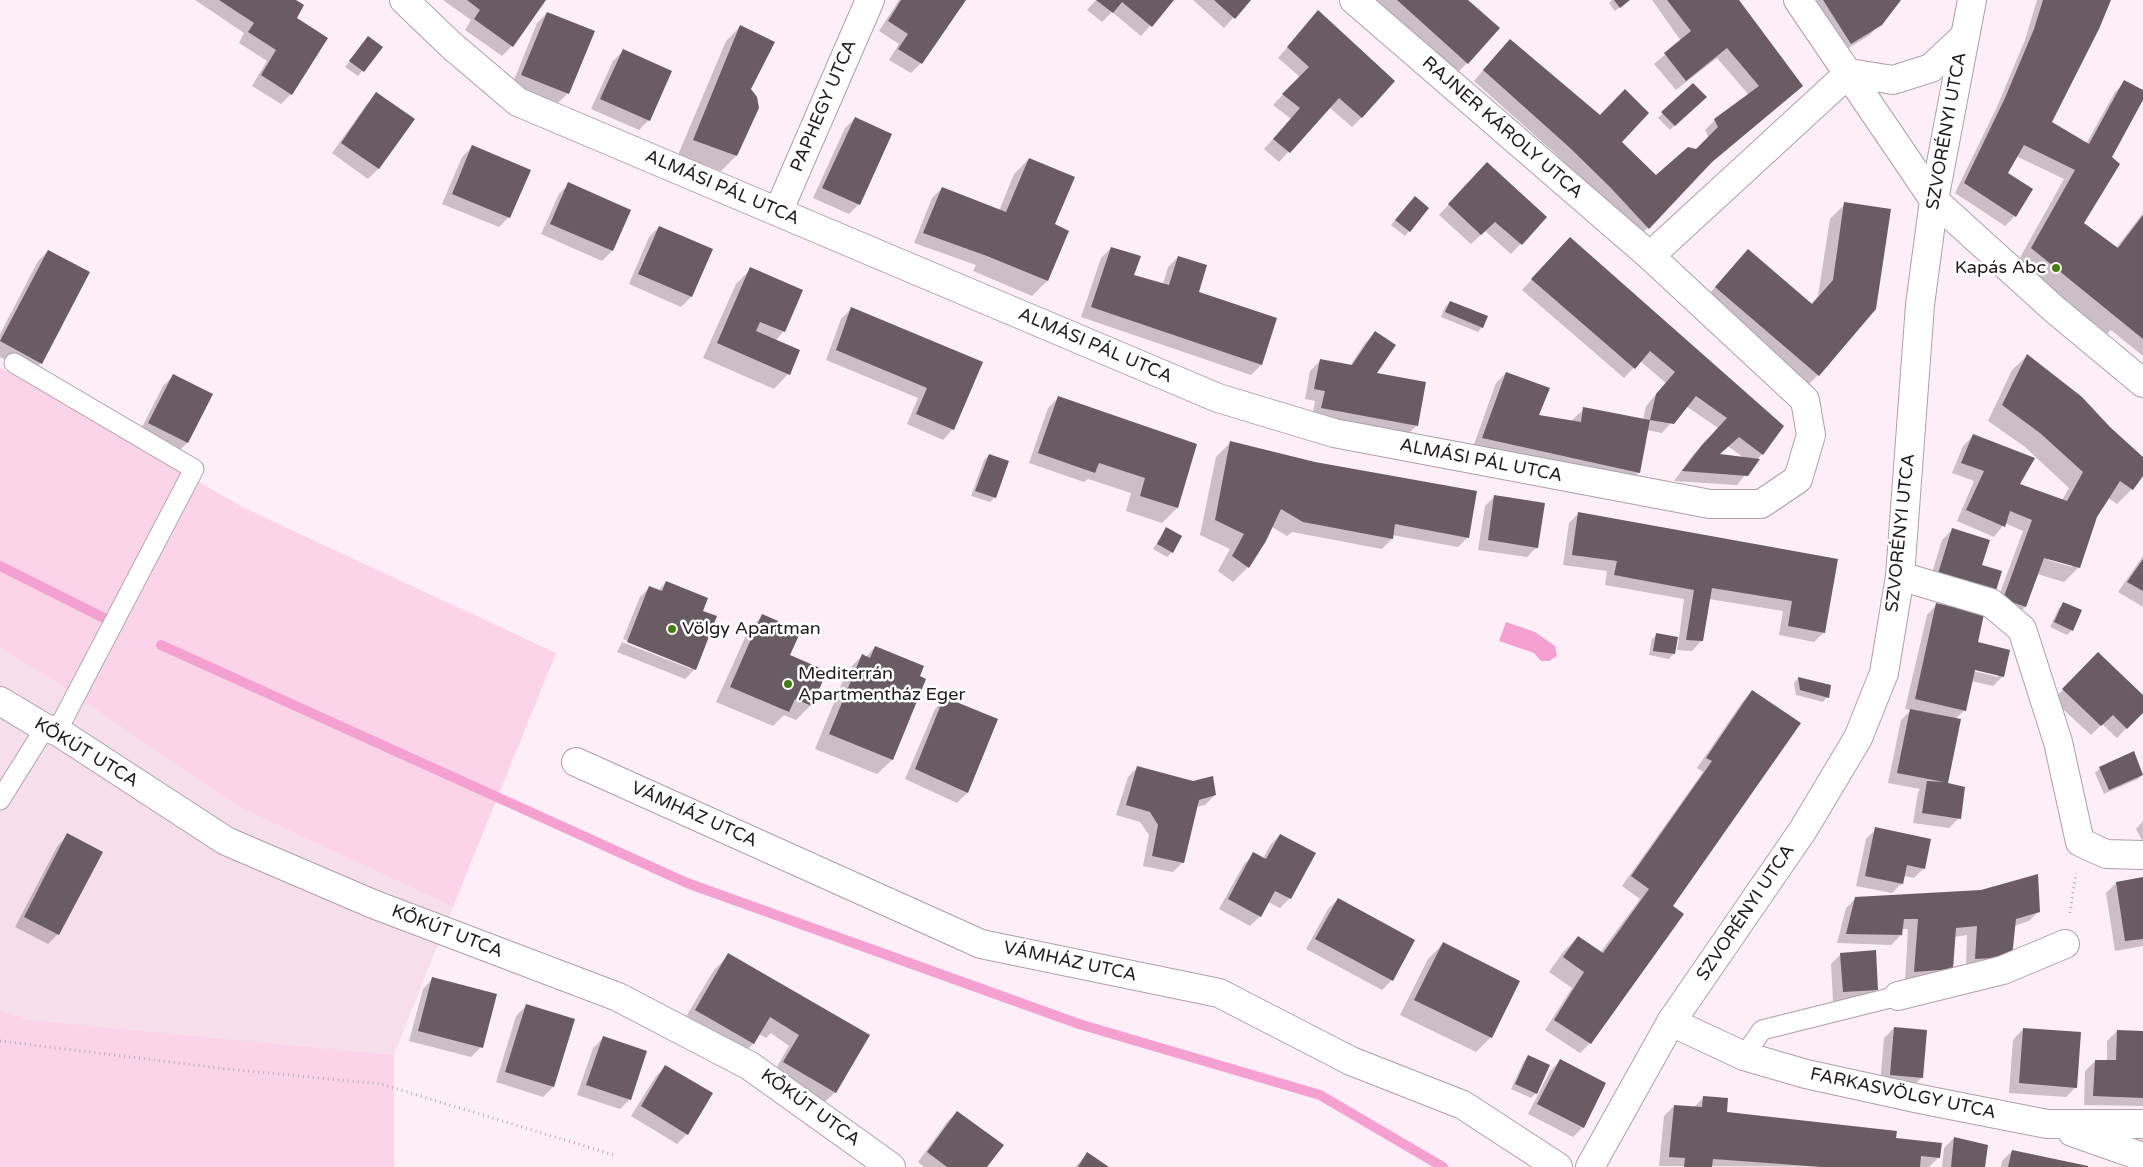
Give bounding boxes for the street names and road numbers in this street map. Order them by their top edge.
street label: PAPHEGY UTCA [786,37,862,175]
street label: SZVORÉNYI UTCA [1923,51,1971,211]
street label: RAJNER KÁROLY UTCA [1417,52,1587,204]
street label: ALMÁSI PÁL UTCA [642,146,802,230]
street label: ALMÁSI PÁL UTCA [1015,304,1175,388]
street label: ALMÁSI PÁL UTCA [1398,435,1564,487]
street label: SZVORÉNYI UTCA [1882,452,1920,614]
street label: KŐKÚT UTCA [30,713,142,793]
street label: VÁMHÁZ UTCA [628,778,760,852]
street label: SZVORÉNYI UTCA [1692,841,1800,985]
street label: KŐKÚT UTCA [388,901,506,963]
street label: VÁMHÁZ UTCA [1001,937,1139,987]
street label: FARKASVÖLGY UTCA [1808,1064,1998,1124]
street label: KŐKÚT UTCA [756,1065,864,1151]

